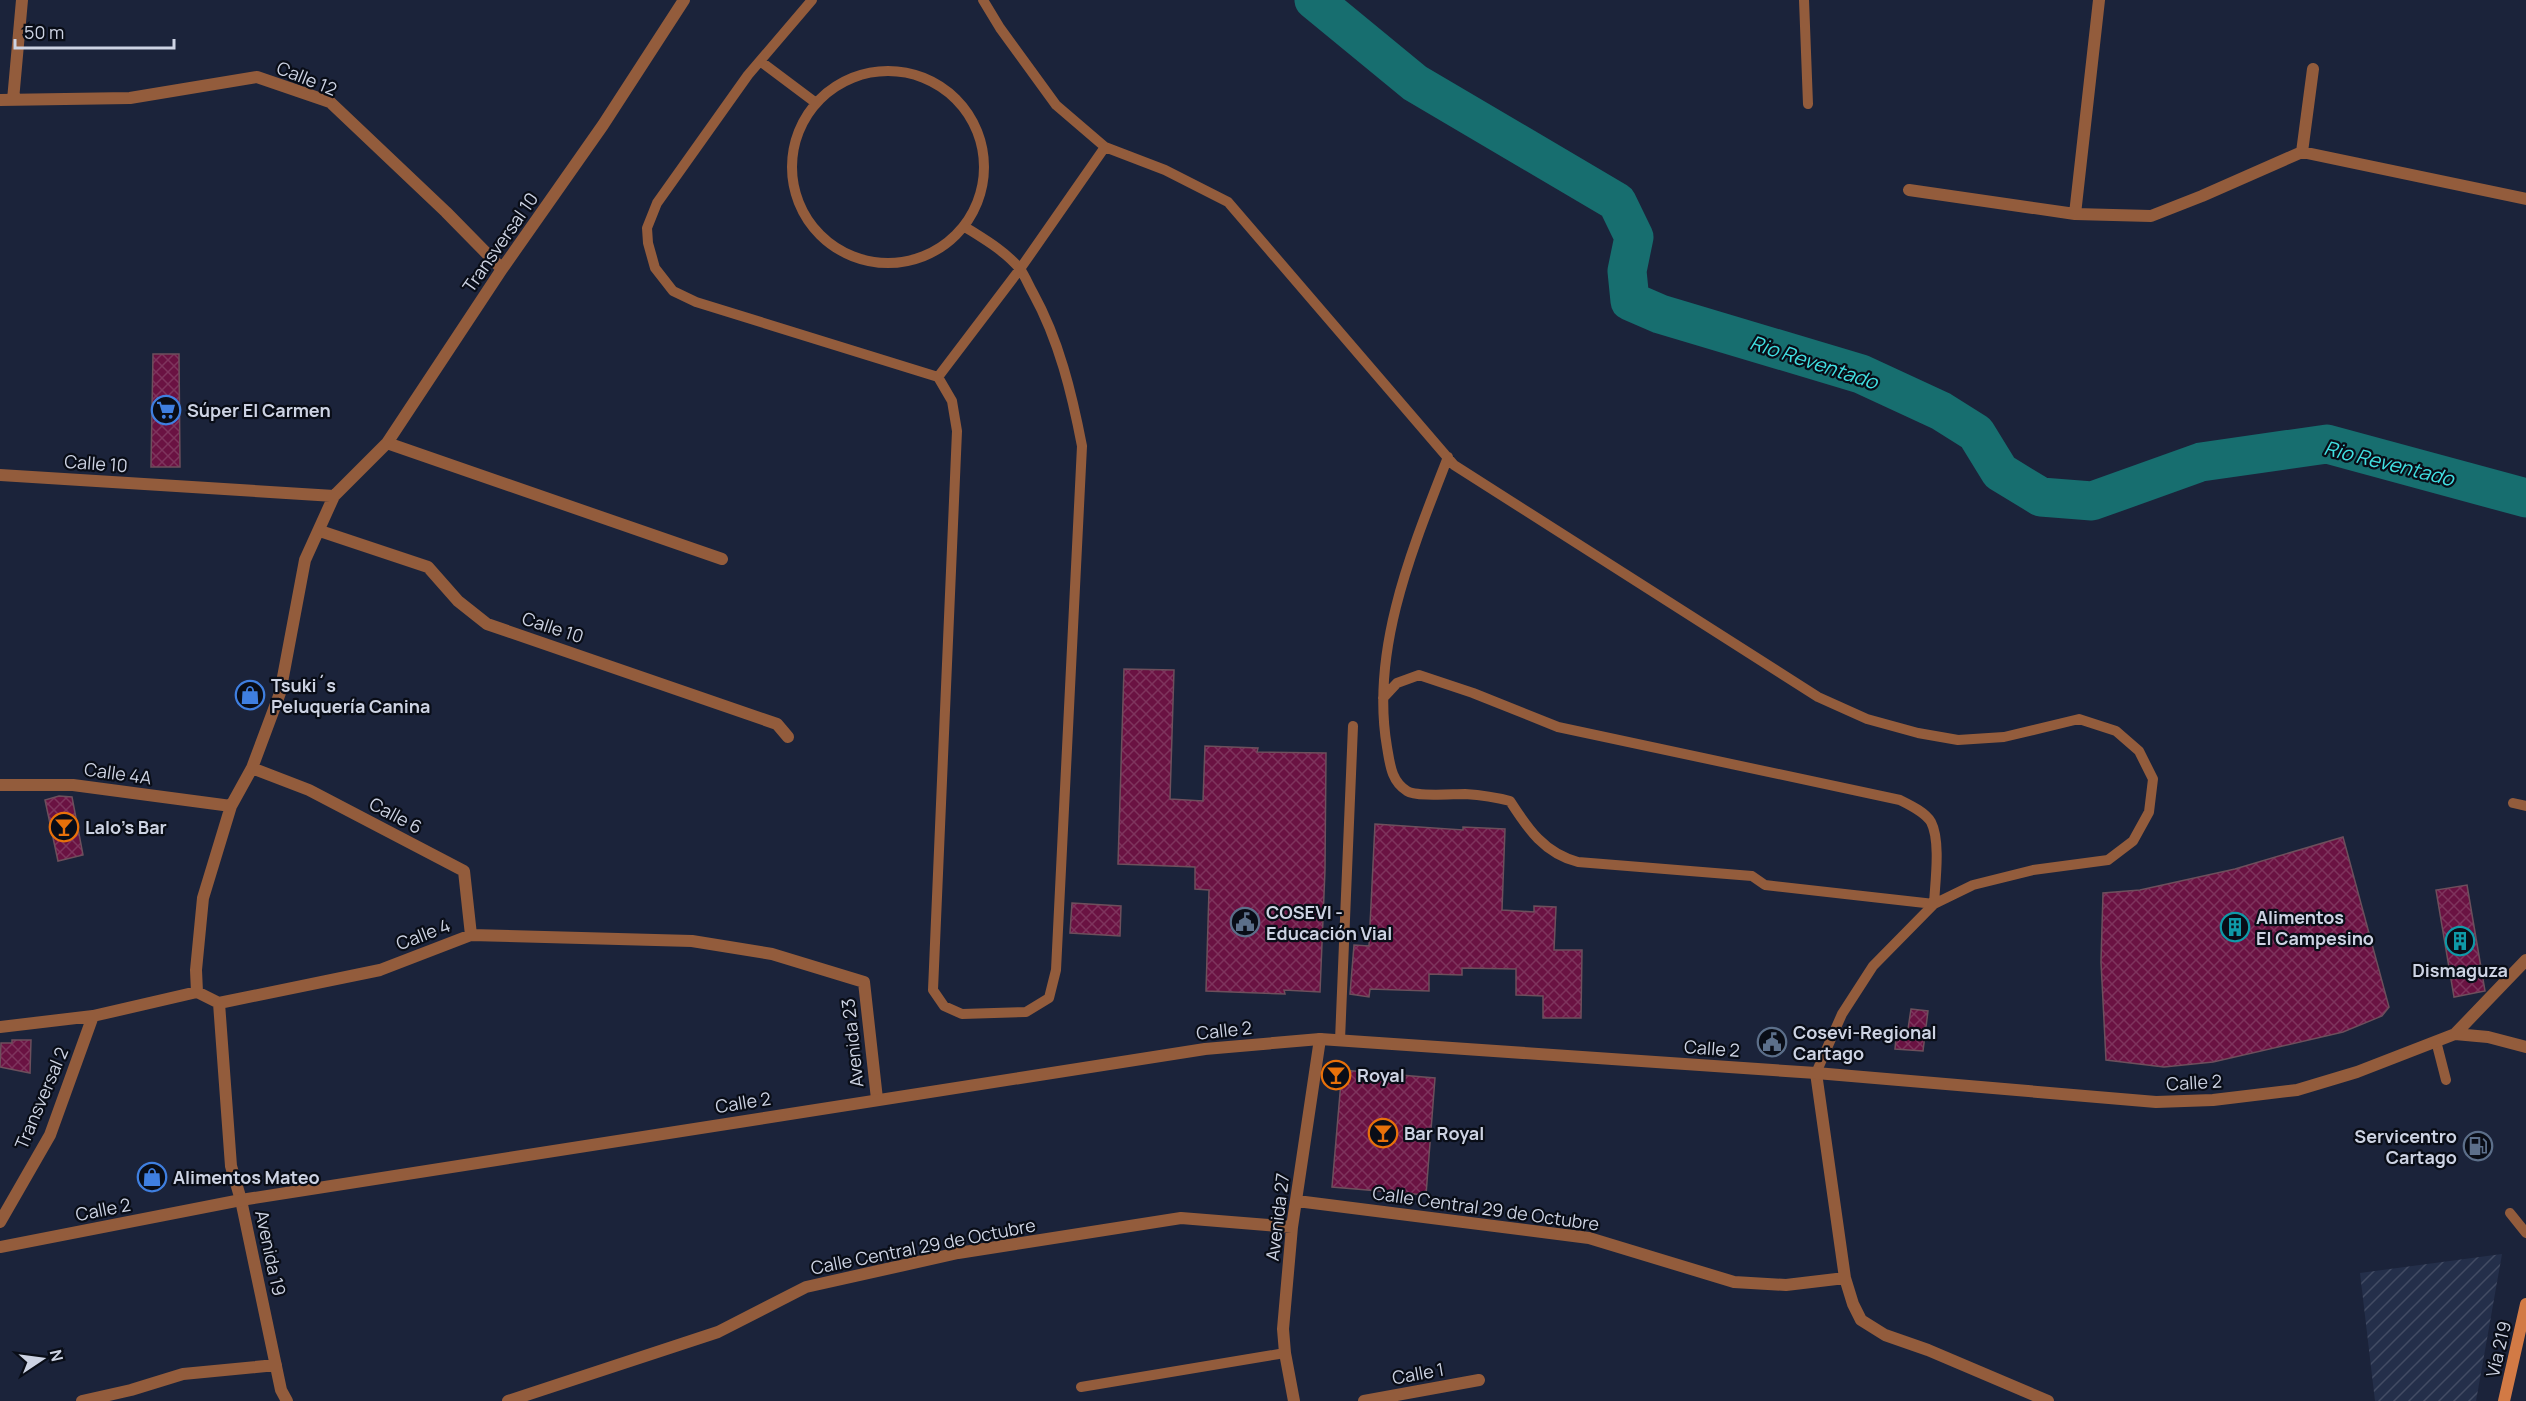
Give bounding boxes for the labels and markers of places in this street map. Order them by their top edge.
supermarket icon: Súper El Carmen [150,394,182,426]
place label: Súper El Carmen [187,398,331,422]
place label: Tsuki´s Peluquería Canina [271,673,430,718]
shop icon: Tsuki´s Peluquería Canina [234,679,266,711]
bar icon: Lalo's Bar [48,811,80,843]
place label: Lalo's Bar [85,815,167,839]
place label: COSEVI - Educación Vial [1266,900,1392,945]
place label: Alimentos El Campesino [2256,905,2374,950]
public building icon: COSEVI - Educación Vial [1229,906,1261,938]
building icon: Alimentos El Campesino [2219,911,2251,943]
building icon: Dismaguza [2444,925,2476,957]
place label: Dismaguza [2412,958,2508,982]
place label: Cosevi-Regional Cartago [1793,1020,1937,1065]
public building icon: Cosevi-Regional Cartago [1756,1026,1788,1058]
bar icon: Royal [1320,1059,1352,1091]
place label: Royal [1357,1063,1405,1087]
bar icon: Bar Royal [1367,1117,1399,1149]
place label: Bar Royal [1404,1121,1484,1145]
place label: Servicentro Cartago [2354,1124,2457,1169]
fuel station icon: Servicentro Cartago [2462,1130,2494,1162]
shop icon: Alimentos Mateo [136,1161,168,1193]
place label: Alimentos Mateo [173,1165,320,1189]

